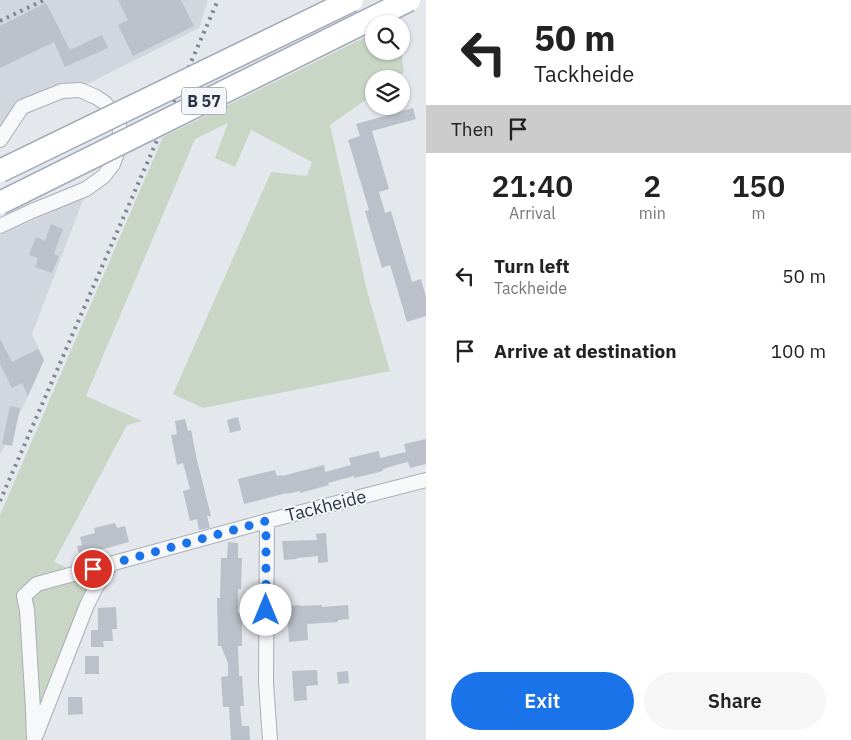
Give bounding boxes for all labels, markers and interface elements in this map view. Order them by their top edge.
map controls [365,15,410,115]
button: search [365,15,410,60]
text: 50 m [534,15,616,61]
icon: left [451,20,516,85]
text: Tackheide [534,59,634,88]
button: layers [365,70,410,115]
road number: B 57 [182,88,226,114]
icon: arrive [504,115,532,143]
text: Then [451,117,494,141]
text: 21:40 [492,166,573,205]
text: 2 [643,166,661,205]
text: 150 [731,166,785,205]
text: Arrival [509,203,556,223]
text: min [639,203,666,223]
text: m [751,203,765,223]
text: Turn left [494,254,570,278]
icon: left [451,262,479,290]
text: 50 m [782,264,826,288]
text: Tackheide [494,278,567,298]
icon: arrive [451,337,479,365]
text: Arrive at destination [494,339,677,363]
text: 100 m [771,339,826,363]
street label: Tackheide [283,484,369,527]
pin [72,548,114,590]
icon: arrive [79,555,107,583]
position arrow [239,583,291,635]
button: Exit [451,672,634,730]
button: Share [644,672,826,730]

